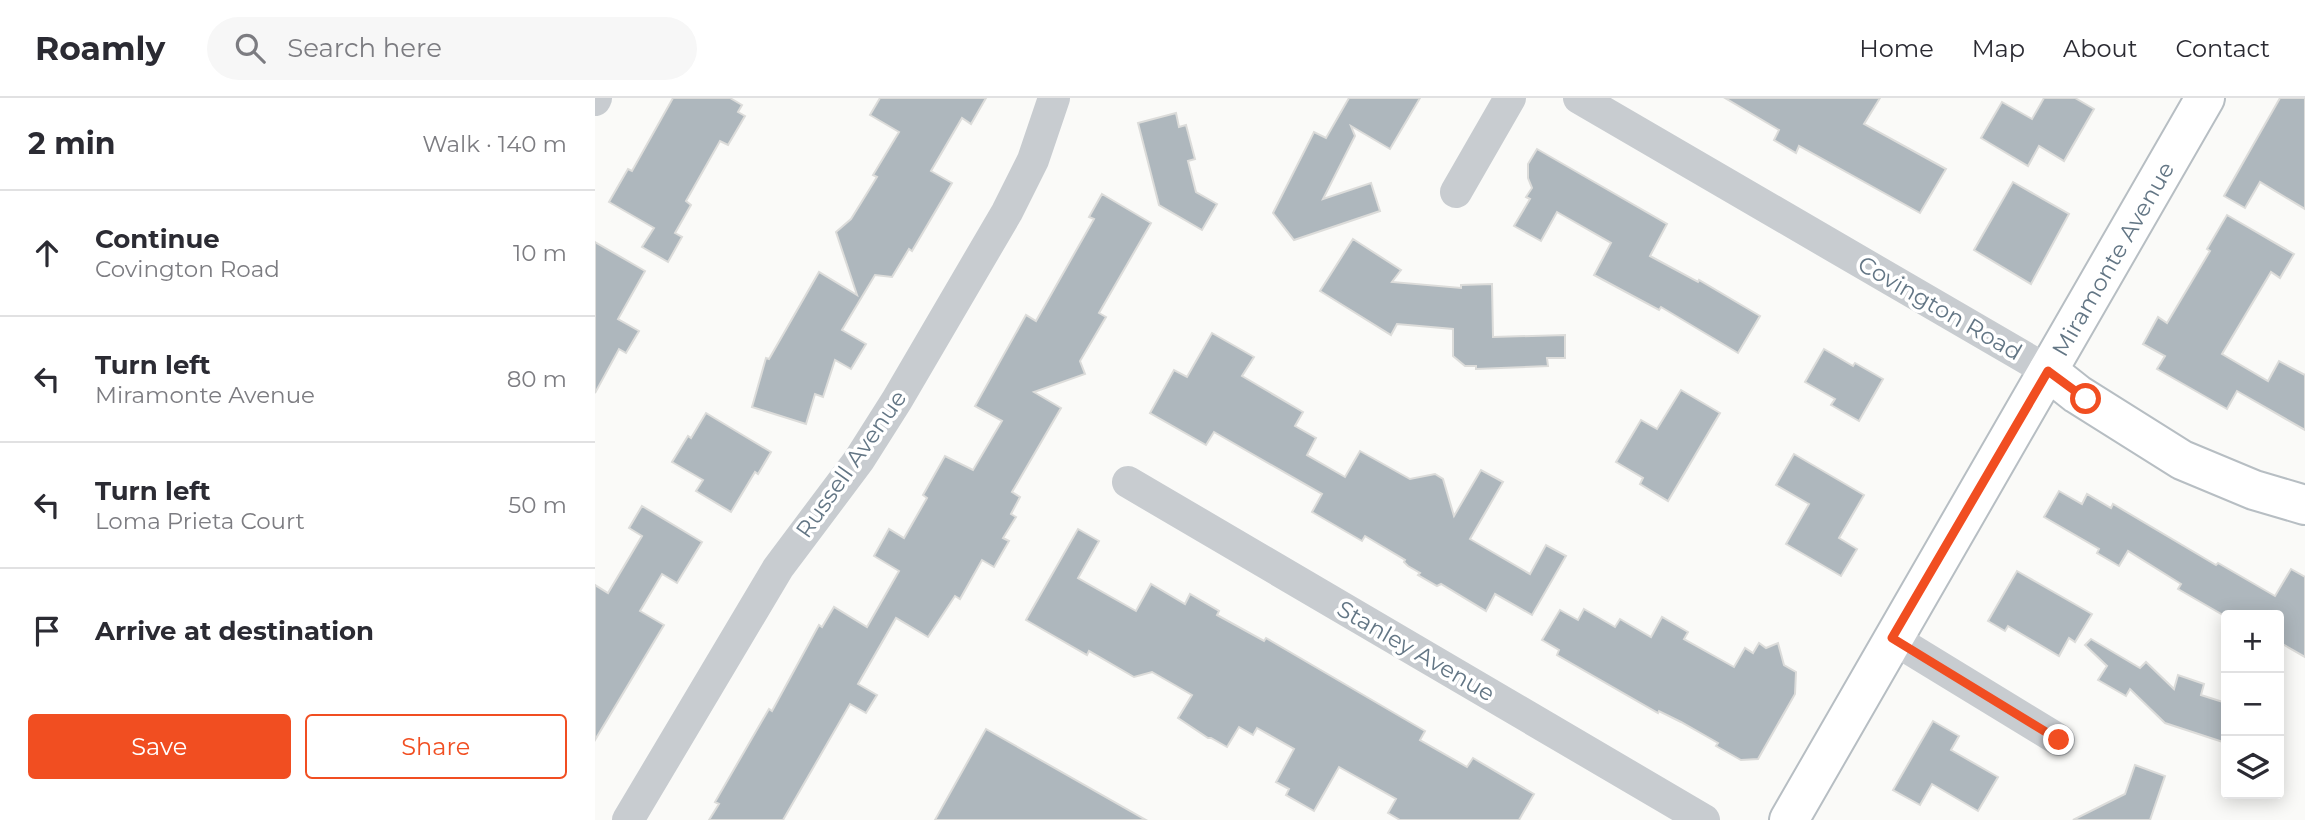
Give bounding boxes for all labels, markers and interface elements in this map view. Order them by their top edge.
search box [207,17,697,80]
text: Roamly [35,28,165,68]
icon: search [231,29,269,67]
text: Search here [287,32,442,64]
text: Home [1859,34,1934,63]
text: Map [1972,34,2025,63]
text: About [2063,34,2137,63]
text: Contact [2175,34,2270,63]
text: 2 min [28,125,115,162]
text: Walk · 140 m [422,130,567,158]
street label: Miramonte Avenue [2046,157,2180,361]
text: Continue [95,223,220,255]
icon: ahead [28,234,66,272]
text: 10 m [513,239,567,267]
street label: Covington Road [1853,250,2027,366]
text: Covington Road [95,255,280,283]
text: Turn left [95,349,211,381]
icon: left [28,360,66,398]
text: 80 m [507,365,567,393]
text: Miramonte Avenue [95,381,315,409]
route start [2070,383,2101,414]
street label: Russell Avenue [790,385,912,543]
text: Turn left [95,475,211,507]
icon: left [28,486,66,524]
text: 50 m [508,491,567,519]
text: Loma Prieta Court [95,507,305,535]
street label: Stanley Avenue [1332,595,1500,707]
map controls [2221,610,2284,799]
button: + [2221,610,2284,673]
icon: arrive [28,612,66,650]
text: Arrive at destination [95,615,374,647]
button: − [2221,673,2284,736]
button: Save [28,714,291,779]
button: Share [305,714,567,779]
route end [2043,724,2074,755]
button: layers [2221,736,2284,799]

